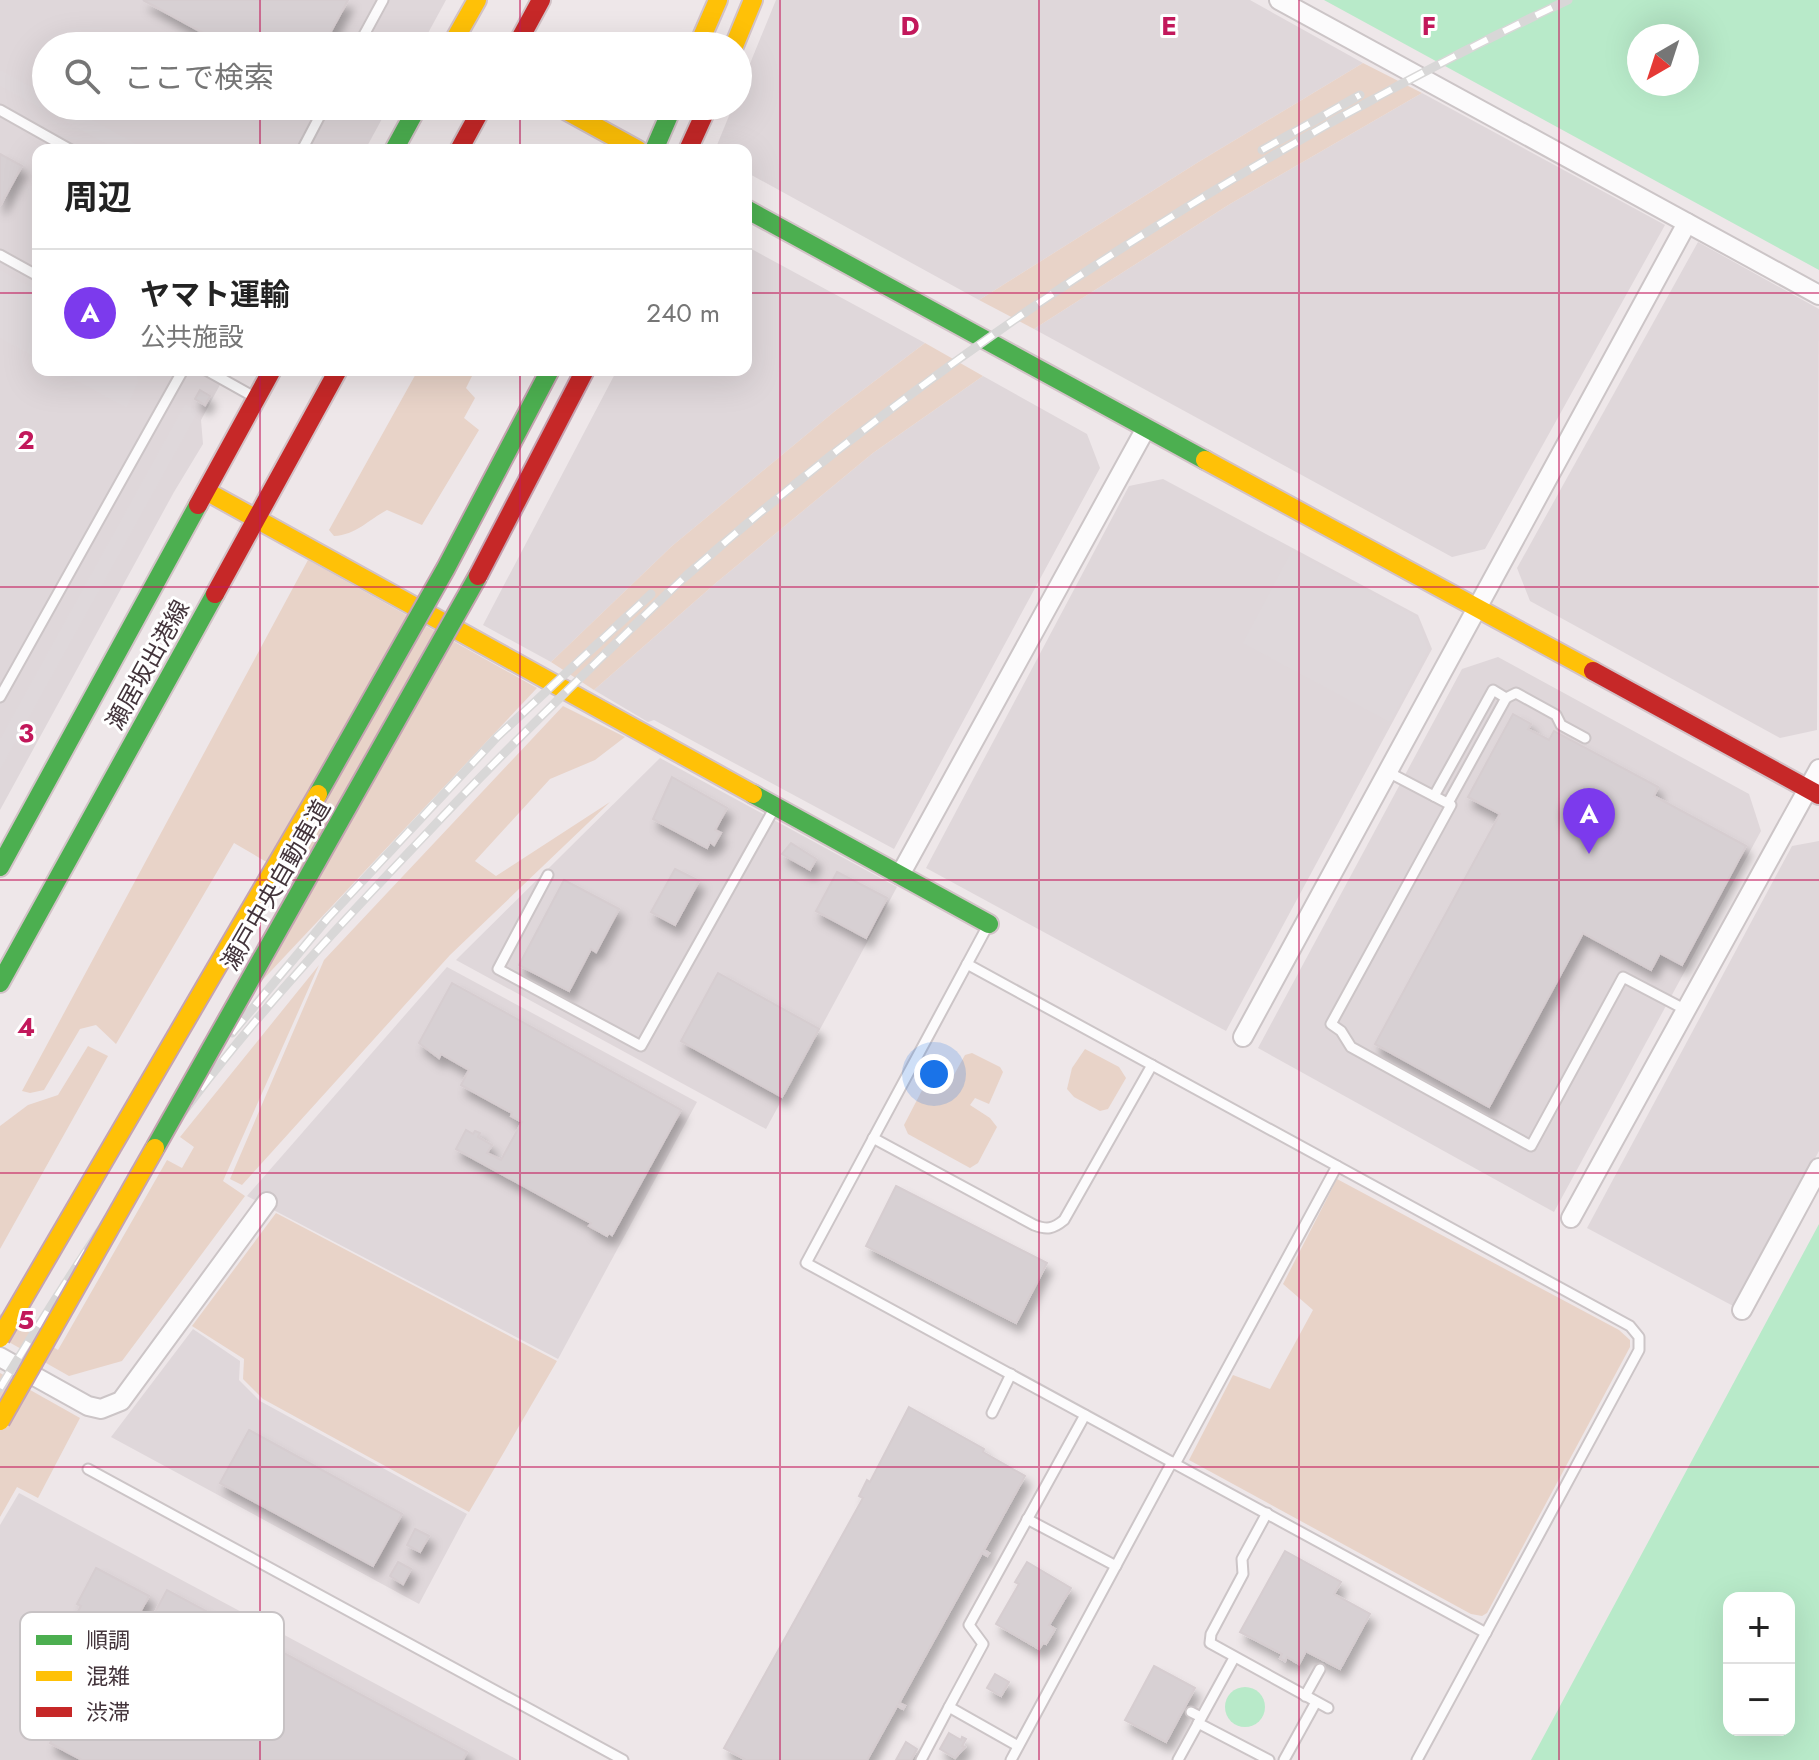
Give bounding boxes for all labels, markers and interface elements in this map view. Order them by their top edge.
text: D [900,7,920,45]
text: E [1161,7,1177,45]
text: F [1422,7,1436,45]
north arrow [1627,24,1699,96]
search box [32,32,752,120]
icon: search [60,54,104,98]
text: ここで検索 [124,56,274,99]
text: 周辺 [64,173,132,222]
text: ヤマト運輸 [140,273,290,316]
text: A [80,294,100,332]
text: 240 m [646,294,720,332]
text: 公共施設 [140,318,244,356]
text: 2 [17,421,35,459]
street label: 瀬居坂出港線 [97,593,198,736]
text: 3 [18,714,34,752]
pin: A [1563,788,1615,854]
street label: 瀬戸中央自動車道 [212,793,339,977]
text: 4 [17,1008,35,1046]
your location [914,1054,954,1094]
text: 5 [18,1301,34,1339]
map controls [1723,1592,1795,1736]
button: + [1723,1592,1795,1664]
legend [20,1612,284,1740]
text: 順調 [86,1624,130,1656]
text: 混雑 [86,1660,130,1692]
button: − [1723,1664,1795,1736]
text: 渋滞 [86,1696,130,1728]

